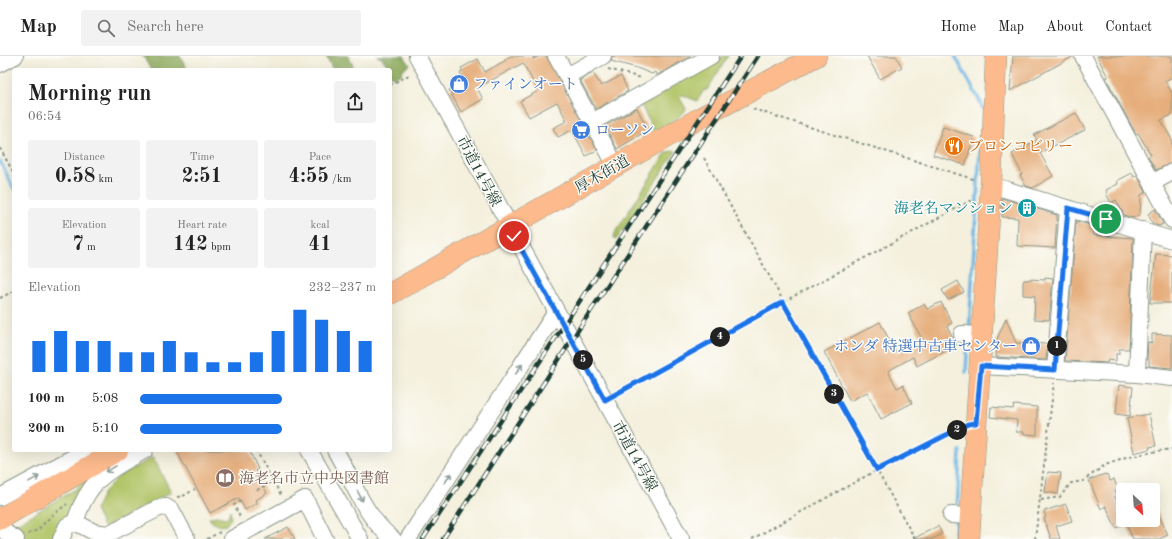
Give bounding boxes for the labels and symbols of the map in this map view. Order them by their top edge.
shop icon: ファインオート [448,73,470,95]
place label: ファインオート [473,77,578,93]
supermarket icon: ローソン [570,119,592,141]
place label: ローソン [595,124,654,139]
street label: 市道14号線 [453,133,504,209]
restaurant icon: ブロンコビリー [943,135,965,157]
place label: ブロンコビリー [968,138,1073,155]
street label: 厚木街道 [572,152,632,197]
building icon: 海老名マンション [1016,197,1038,219]
place label: 海老名マンション [894,200,1013,217]
pin [1089,202,1123,236]
pin [497,219,531,253]
pin: 4 [710,327,730,347]
shop icon: ホンダ 特選中古車センター [1020,335,1042,357]
pin: 1 [1047,336,1067,356]
place label: ホンダ 特選中古車センター [834,338,1017,355]
pin: 5 [573,350,593,370]
one-way arrow [515,363,523,375]
pin: 3 [824,384,844,404]
street label: 市道14号線 [608,418,661,494]
pin: 2 [947,420,967,440]
one-way arrow [106,465,117,473]
library icon: 海老名市立中央図書館 [214,467,236,489]
place label: 海老名市立中央図書館 [239,470,389,487]
one-way arrow [444,473,452,484]
one-way arrow [28,475,40,482]
north arrow [1116,483,1160,527]
one-way arrow [357,490,364,502]

